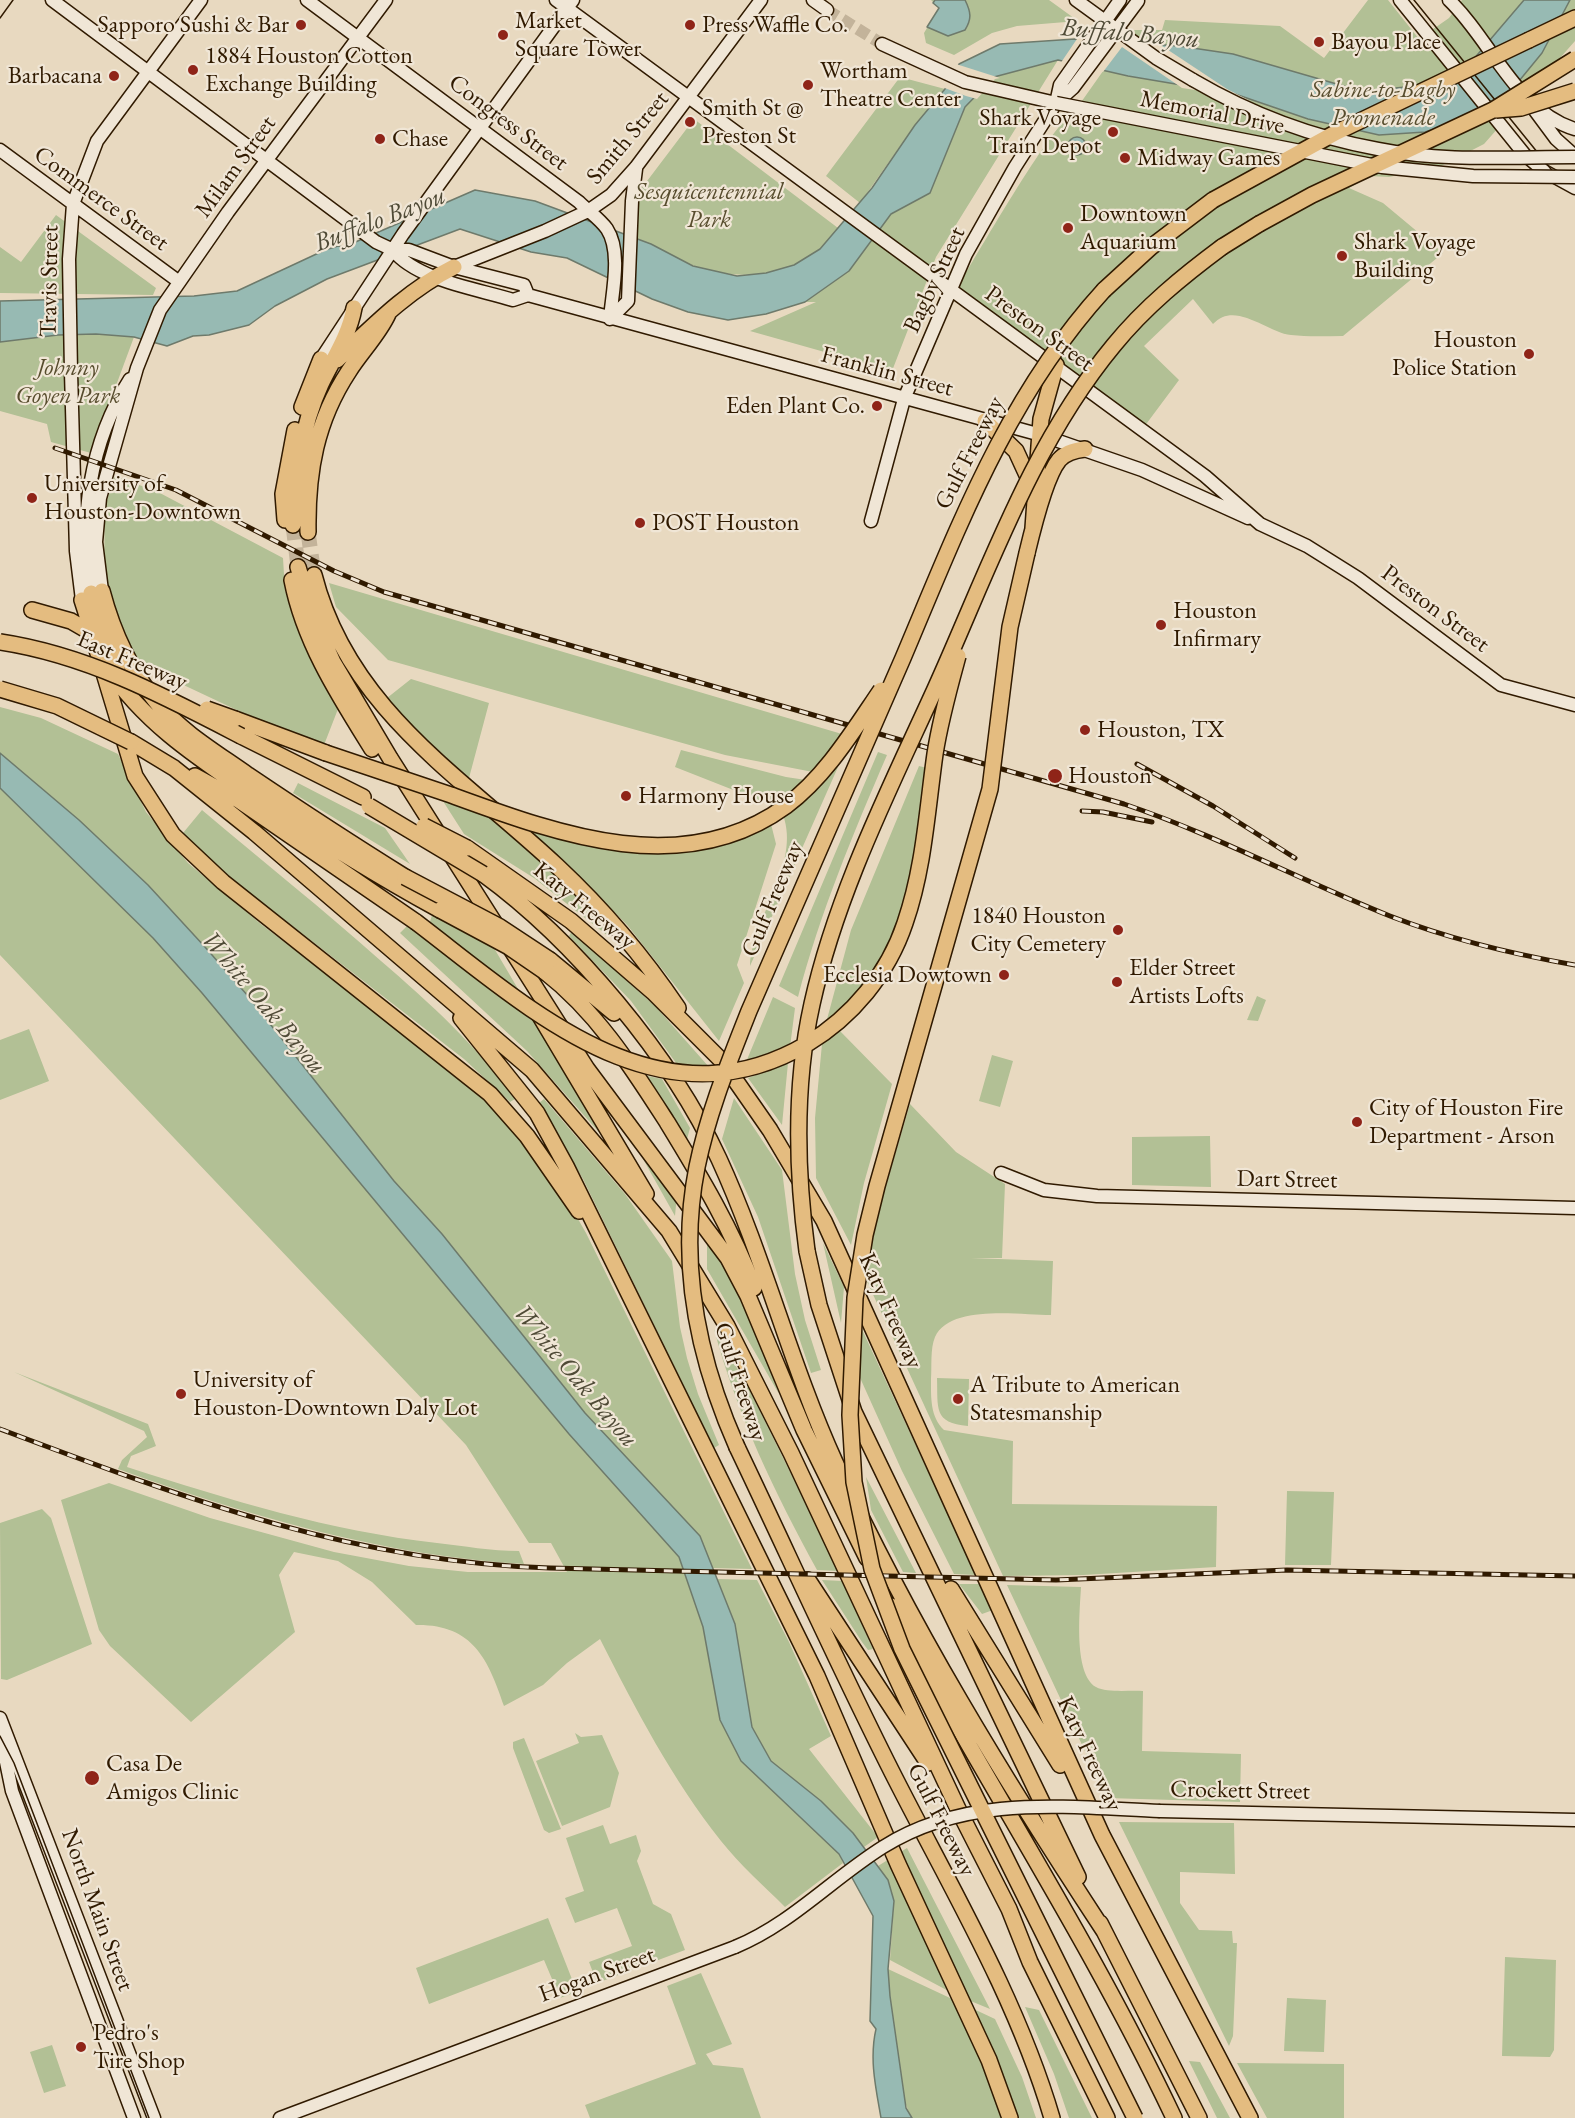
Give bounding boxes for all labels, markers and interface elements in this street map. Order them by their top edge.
place label: Market Square Tower [515,7,641,63]
place label: Sapporo Sushi & Bar [98,11,289,39]
place label: Press Waffle Co. [702,11,848,39]
water label: Buffalo Bayou [1060,12,1200,56]
marker: Sapporo Sushi & Bar [294,18,308,32]
marker: Press Waffle Co. [683,18,697,32]
marker: Market Square Tower [496,28,510,42]
place label: Bayou Place [1331,28,1441,56]
marker: Bayou Place [1312,35,1326,49]
place label: 1884 Houston Cotton Exchange Building [205,42,413,98]
place label: Wortham Theatre Center [820,57,961,113]
place label: Barbacana [8,62,102,90]
marker: 1884 Houston Cotton Exchange Building [186,63,200,77]
marker: Barbacana [107,69,121,83]
street label: Congress Street [442,69,574,177]
park label: Sabine-to-Bagby Promenade [1310,76,1456,132]
marker: Wortham Theatre Center [801,78,815,92]
street label: Smith Street [581,85,675,191]
street label: Memorial Drive [1137,85,1287,141]
place label: Smith St @ Preston St [702,94,804,150]
place label: Shark Voyage Train Depot [979,104,1101,160]
street label: Milam Street [189,110,283,224]
marker: Smith St @ Preston St [683,115,697,129]
place label: Chase [392,125,448,153]
marker: Shark Voyage Train Depot [1106,125,1120,139]
marker: Chase [373,132,387,146]
street label: Commerce Street [28,140,174,258]
place label: Midway Games [1137,144,1280,172]
marker: Midway Games [1118,151,1132,165]
park label: Sesquicentennial Park [634,178,784,234]
water label: Buffalo Bayou [310,181,450,259]
place label: Downtown Aquarium [1080,200,1187,256]
marker: Downtown Aquarium [1061,221,1075,235]
street label: Bagby Street [898,222,972,338]
street label: Travis Street [35,225,65,337]
place label: Shark Voyage Building [1354,228,1476,284]
marker: Shark Voyage Building [1335,249,1349,263]
street label: Preston Street [979,280,1099,378]
place label: Houston Police Station [1392,326,1517,382]
street label: Franklin Street [818,341,956,403]
marker: Houston Police Station [1522,347,1536,361]
park label: Johnny Goyen Park [16,354,120,410]
place label: Eden Plant Co. [726,392,865,420]
street label: Gulf Freeway [929,392,1011,514]
marker: Eden Plant Co. [870,399,884,413]
place label: University of Houston-Downtown [44,470,241,526]
marker: University of Houston-Downtown [25,491,39,505]
place label: POST Houston [652,509,799,537]
marker: POST Houston [633,516,647,530]
street label: Preston Street [1375,559,1495,659]
place label: Houston Infirmary [1173,597,1261,653]
marker: Houston Infirmary [1154,618,1168,632]
street label: East Freeway [72,625,192,697]
place label: Houston, TX [1097,716,1224,744]
marker: Houston, TX [1078,723,1092,737]
place label: Houston [1068,762,1152,790]
marker: Houston [1046,767,1064,785]
place label: Harmony House [638,782,794,810]
marker: Harmony House [619,789,633,803]
street label: Gulf Freeway [736,837,810,961]
street label: Katy Freeway [527,856,641,956]
place label: 1840 Houston City Cemetery [970,902,1106,958]
marker: 1840 Houston City Cemetery [1111,923,1125,937]
water label: White Oak Bayou [194,925,332,1081]
place label: Elder Street Artists Lofts [1129,954,1244,1010]
place label: Ecclesia Dowtown [823,961,992,989]
marker: Ecclesia Dowtown [997,968,1011,982]
marker: Elder Street Artists Lofts [1110,975,1124,989]
place label: City of Houston Fire Department - Arson [1369,1094,1563,1150]
marker: City of Houston Fire Department - Arson [1350,1115,1364,1129]
street label: Dart Street [1236,1165,1338,1195]
street label: Katy Freeway [852,1249,928,1373]
water label: White Oak Bayou [506,1298,644,1454]
street label: Gulf Freeway [707,1319,773,1445]
place label: University of Houston-Downtown Daly Lot [193,1366,477,1422]
place label: A Tribute to American Statesmanship [970,1371,1180,1427]
marker: University of Houston-Downtown Daly Lot [174,1387,188,1401]
marker: A Tribute to American Statesmanship [951,1392,965,1406]
street label: Katy Freeway [1050,1692,1128,1816]
place label: Casa De Amigos Clinic [106,1750,239,1806]
street label: Gulf Freeway [900,1759,982,1881]
marker: Casa De Amigos Clinic [83,1769,101,1787]
street label: Crockett Street [1170,1775,1310,1807]
street label: North Main Street [54,1825,140,1995]
street label: Hogan Street [535,1941,659,2009]
place label: Pedro's Tire Shop [93,2019,185,2075]
marker: Pedro's Tire Shop [74,2040,88,2054]

